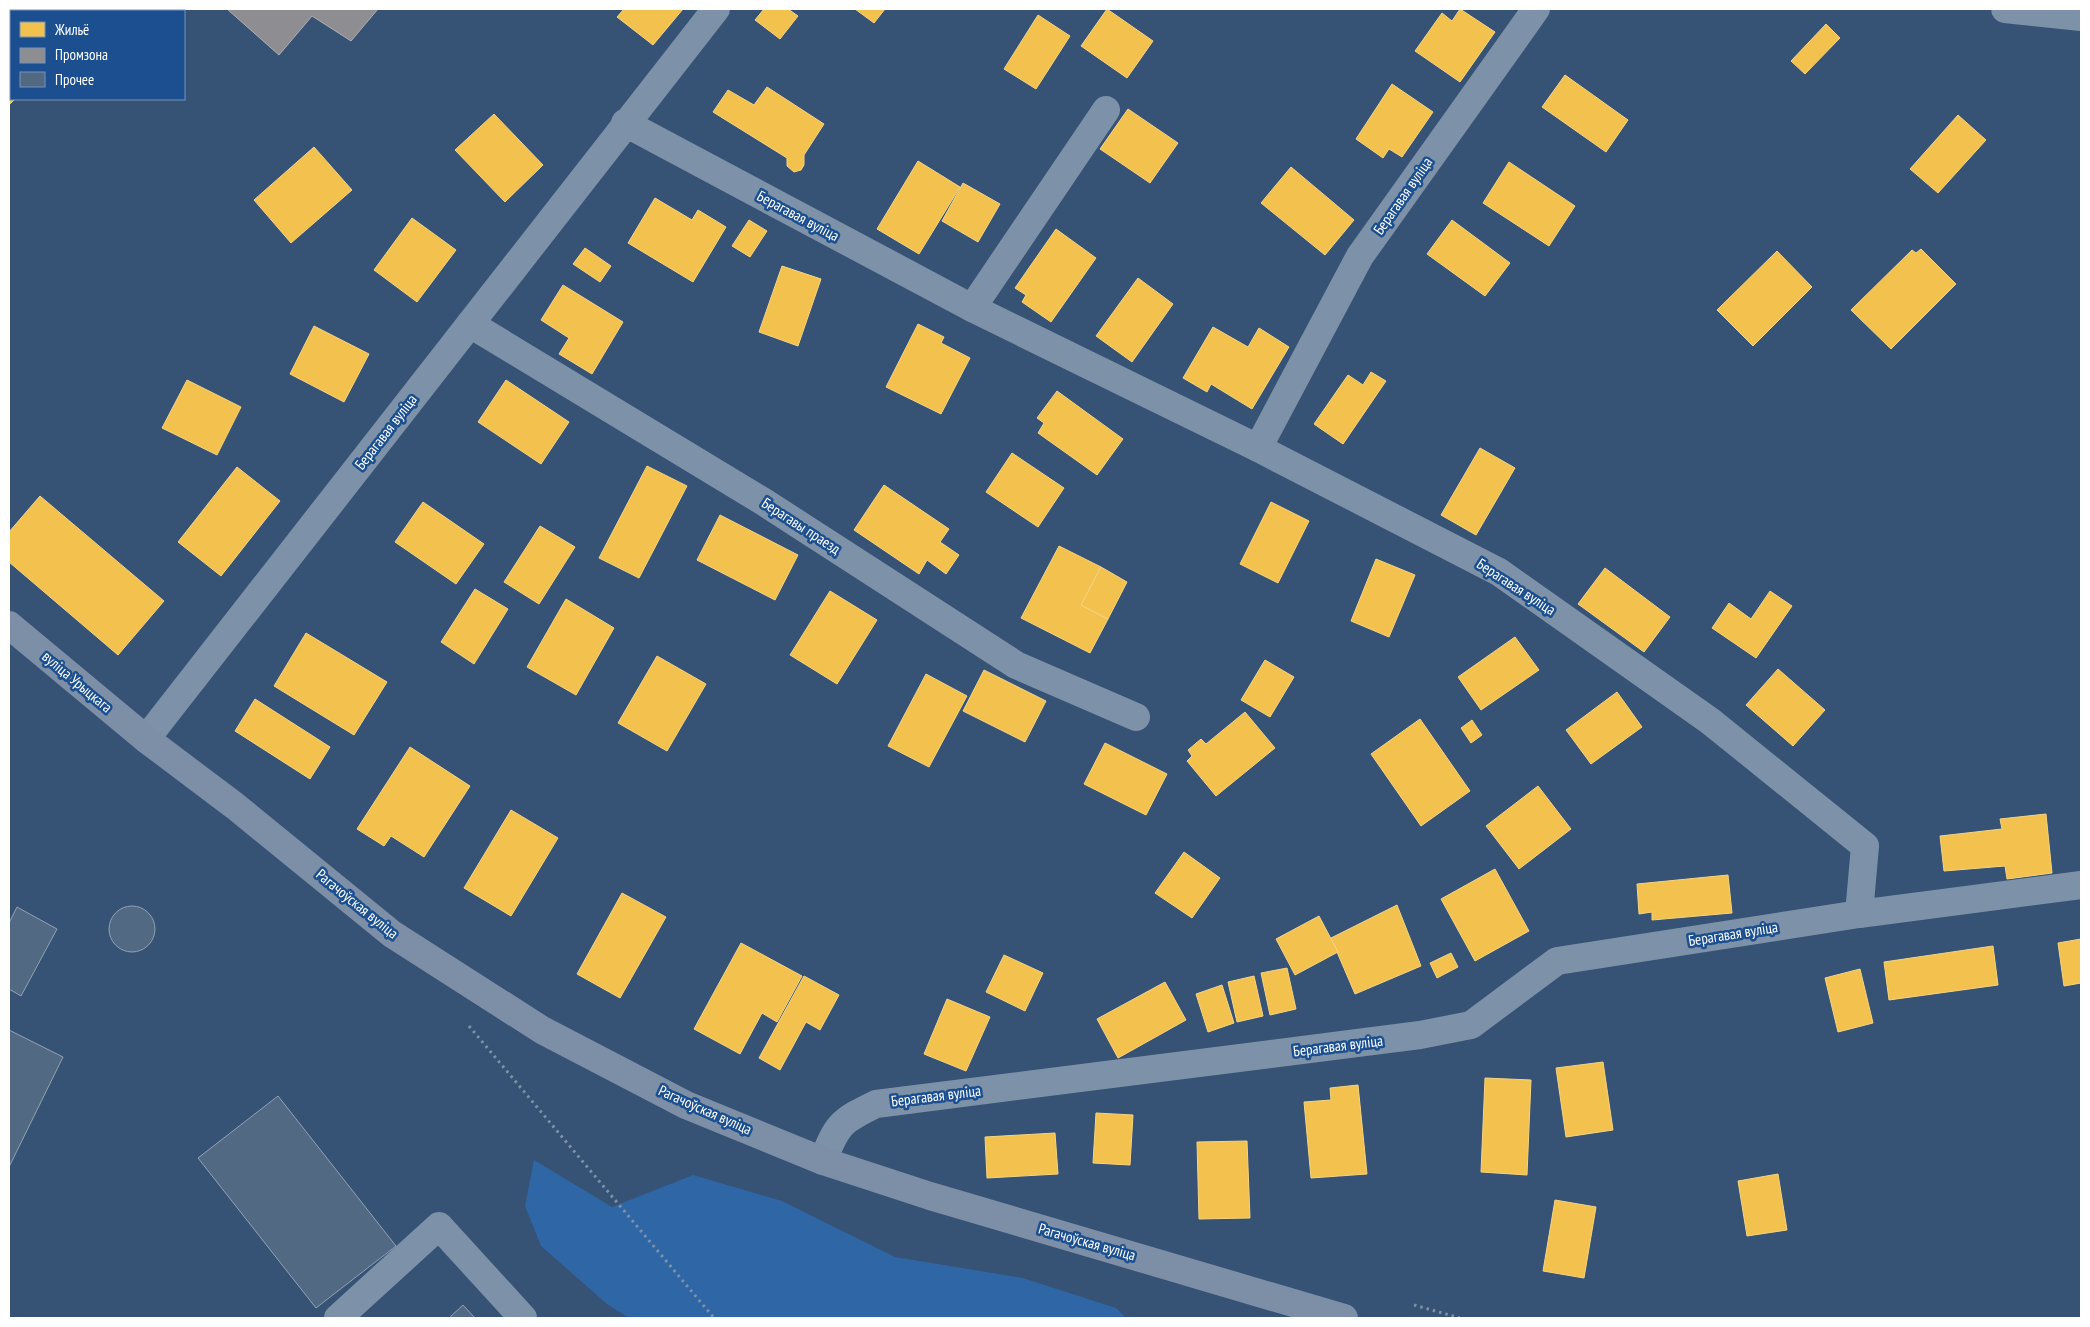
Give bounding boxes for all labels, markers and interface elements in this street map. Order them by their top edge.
legend [10,10,185,100]
text: Жильё [54,20,89,39]
text: Промзона [55,45,108,64]
text: Прочее [55,70,94,89]
street label: Берагавая вуліца [1369,153,1436,238]
street label: Берагавая вуліца [754,186,843,245]
street label: Берагавая вуліца [350,390,421,473]
street label: Берагавы праезд [758,493,845,558]
street label: Берагавая вуліца [1473,554,1559,619]
street label: вуліца Урыцкага [38,647,116,716]
street label: Рагачоўская вуліца [312,865,402,943]
street label: Берагавая вуліца [1687,917,1779,950]
street label: Берагавая вуліца [1292,1031,1384,1060]
street label: Рагачоўская вуліца [656,1080,755,1139]
street label: Берагавая вуліца [890,1081,982,1110]
street label: Рагачоўская вуліца [1036,1219,1138,1264]

